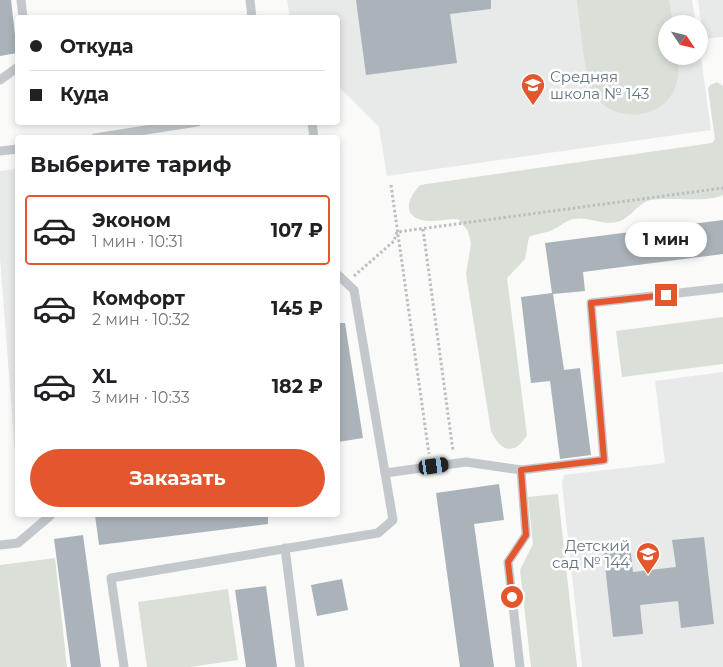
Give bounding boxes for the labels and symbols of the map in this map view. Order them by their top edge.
north arrow [658,15,708,65]
place label: Средняя школа № 143 [550,67,650,103]
school or university icon: Средняя школа № 143 [520,72,546,106]
callout: 1 мин [625,222,707,258]
route end [655,284,677,306]
car [418,456,449,476]
place label: Детский сад № 144 [552,536,630,572]
school or university icon: Детский сад № 144 [635,541,661,575]
route start [501,586,523,608]

